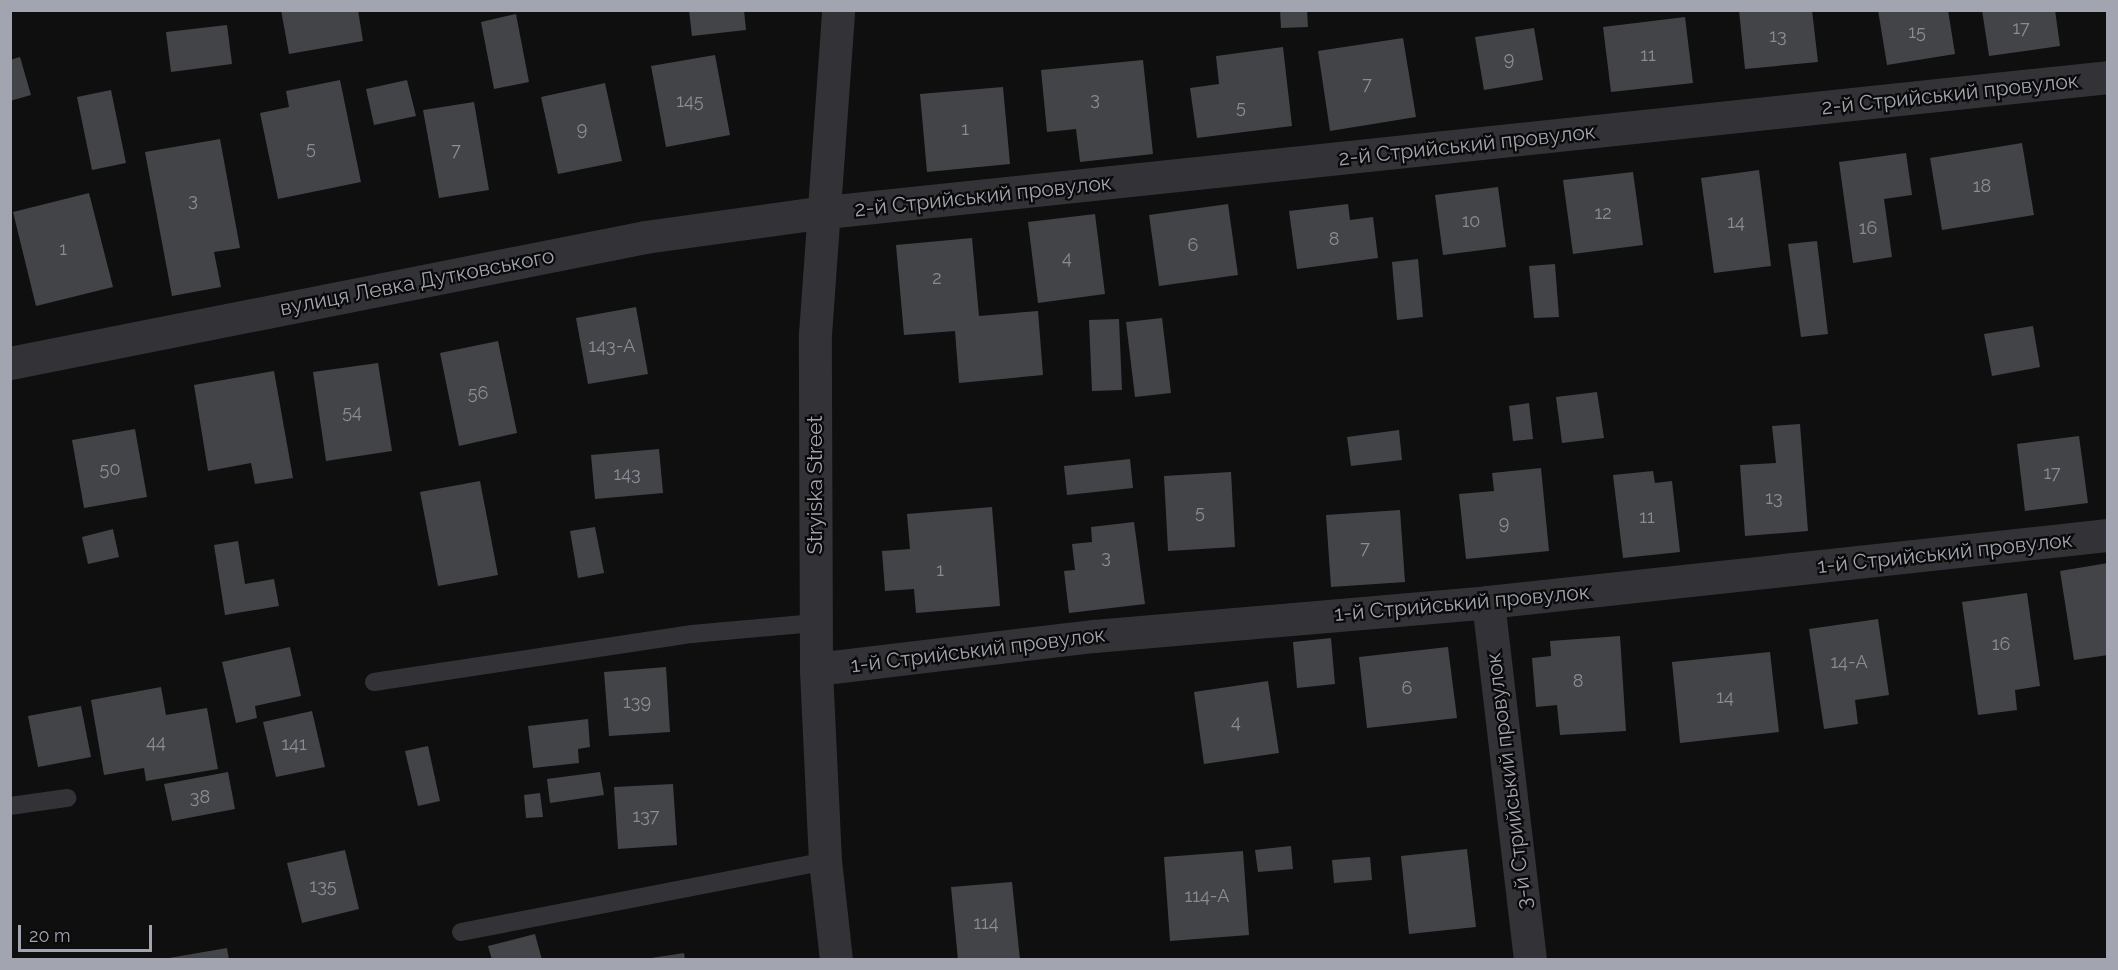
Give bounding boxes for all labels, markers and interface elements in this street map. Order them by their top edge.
house number: 17 [2012,17,2030,39]
house number: 15 [1908,21,1926,43]
house number: 13 [1769,25,1787,47]
house number: 11 [1640,44,1656,66]
house number: 9 [1504,48,1514,70]
street label: 2-й Стрийський провулок [1820,68,2080,120]
house number: 7 [1362,73,1372,95]
house number: 3 [1090,88,1100,110]
house number: 145 [676,90,704,112]
house number: 5 [1236,96,1246,118]
house number: 9 [577,118,587,140]
house number: 1 [961,118,969,140]
street label: 2-й Стрийський провулок [1337,119,1597,171]
house number: 5 [306,137,316,159]
house number: 7 [451,139,461,161]
street label: 2-й Стрийський провулок [853,170,1113,222]
house number: 18 [1973,175,1991,197]
house number: 3 [188,189,198,211]
house number: 12 [1594,202,1612,224]
house number: 10 [1462,210,1480,232]
house number: 14 [1727,211,1745,233]
house number: 16 [1859,217,1877,239]
house number: 8 [1329,228,1339,250]
house number: 6 [1188,234,1198,256]
house number: 1 [59,238,67,260]
street label: вулиця Левка Дутковського [278,243,556,321]
house number: 4 [1062,247,1072,269]
house number: 2 [932,267,942,289]
house number: 143-А [589,335,635,357]
house number: 56 [468,382,488,404]
house number: 54 [342,401,362,423]
street label: Stryiska Street [802,415,828,555]
house number: 50 [100,458,120,480]
house number: 17 [2043,462,2061,484]
house number: 143 [613,463,641,485]
house number: 13 [1765,487,1783,509]
house number: 5 [1195,501,1205,523]
house number: 11 [1639,506,1655,528]
house number: 9 [1499,512,1509,534]
street label: 1-й Стрийський провулок [1816,527,2074,579]
house number: 7 [1360,537,1370,559]
house number: 3 [1101,546,1111,568]
house number: 1 [936,559,944,581]
street label: 1-й Стрийський провулок [1333,579,1591,627]
street label: 1-й Стрийський провулок [849,622,1107,678]
house number: 16 [1992,633,2010,655]
street label: 3-й Стрийський провулок [1481,651,1537,911]
house number: 14-А [1830,651,1868,673]
house number: 8 [1573,670,1583,692]
house number: 6 [1402,677,1412,699]
house number: 14 [1716,686,1734,708]
house number: 139 [623,691,651,713]
house number: 4 [1231,711,1241,733]
house number: 44 [146,731,166,753]
house number: 141 [281,733,307,755]
house number: 38 [190,786,210,808]
house number: 137 [633,805,659,827]
house number: 135 [309,875,337,897]
house number: 114-А [1185,885,1229,907]
house number: 114 [973,912,999,934]
scale bar [21,913,154,951]
text: 20 m [29,925,71,946]

